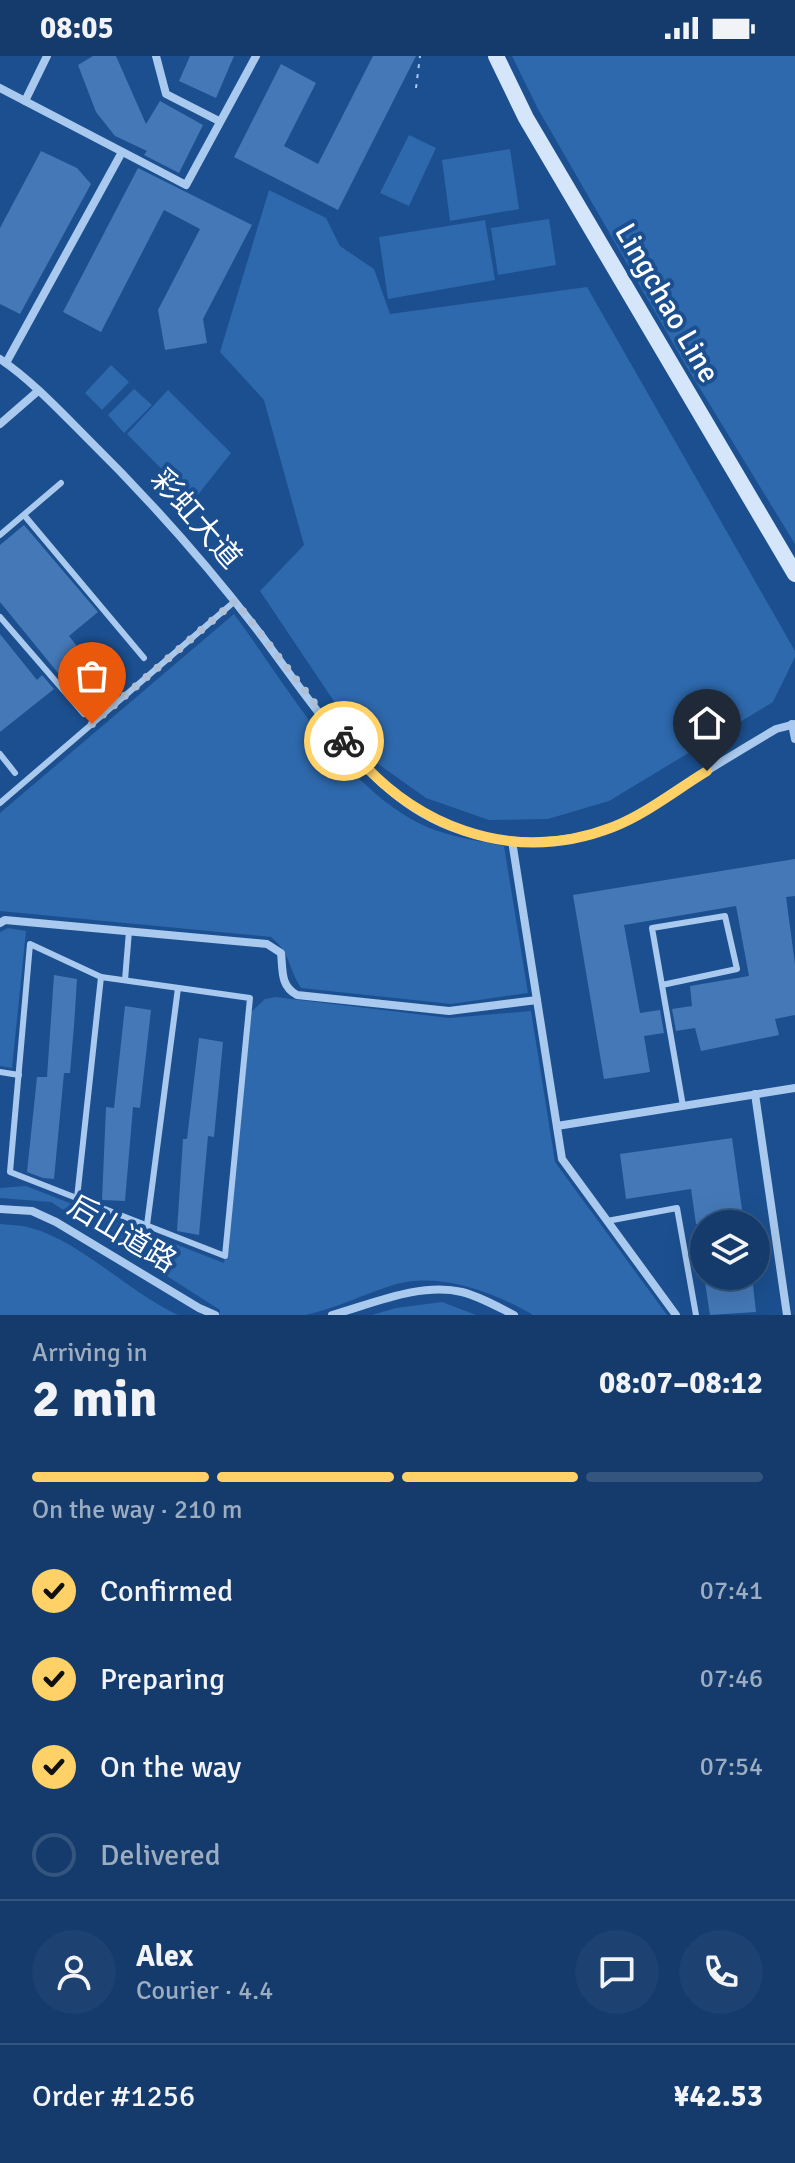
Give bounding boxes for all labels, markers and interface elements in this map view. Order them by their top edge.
text: 08:05 [40,10,114,47]
street label: Lingchao Line [607,217,727,389]
street label: 彩虹大道 [143,462,249,576]
pin [58,642,126,724]
icon: bag [70,654,114,698]
pin [673,689,741,771]
courier [304,701,384,781]
icon: home [685,701,729,745]
icon: bike [322,719,366,763]
street label: 后山道路 [61,1187,183,1281]
map controls [690,1210,770,1290]
button: layers [690,1210,770,1290]
text: Arriving in [32,1337,148,1369]
text: 08:07–08:12 [599,1365,763,1402]
text: 2 min [32,1367,158,1431]
text: On the way · 210 m [32,1494,242,1526]
icon: check [32,1569,76,1613]
text: Confirmed [100,1573,233,1610]
text: 07:41 [700,1575,763,1607]
icon: check [32,1657,76,1701]
text: Preparing [100,1661,225,1698]
text: 07:46 [700,1663,763,1695]
icon: check [32,1745,76,1789]
text: On the way [100,1749,241,1786]
text: 07:54 [700,1751,763,1783]
text: Delivered [100,1837,221,1874]
button: person [32,1930,116,2014]
button: chat [575,1930,659,2014]
button: phone [679,1930,763,2014]
text: Alex [136,1938,193,1975]
text: Courier · 4.4 [136,1975,273,2007]
text: Order #1256 [32,2078,195,2115]
text: ¥42.53 [673,2078,763,2115]

